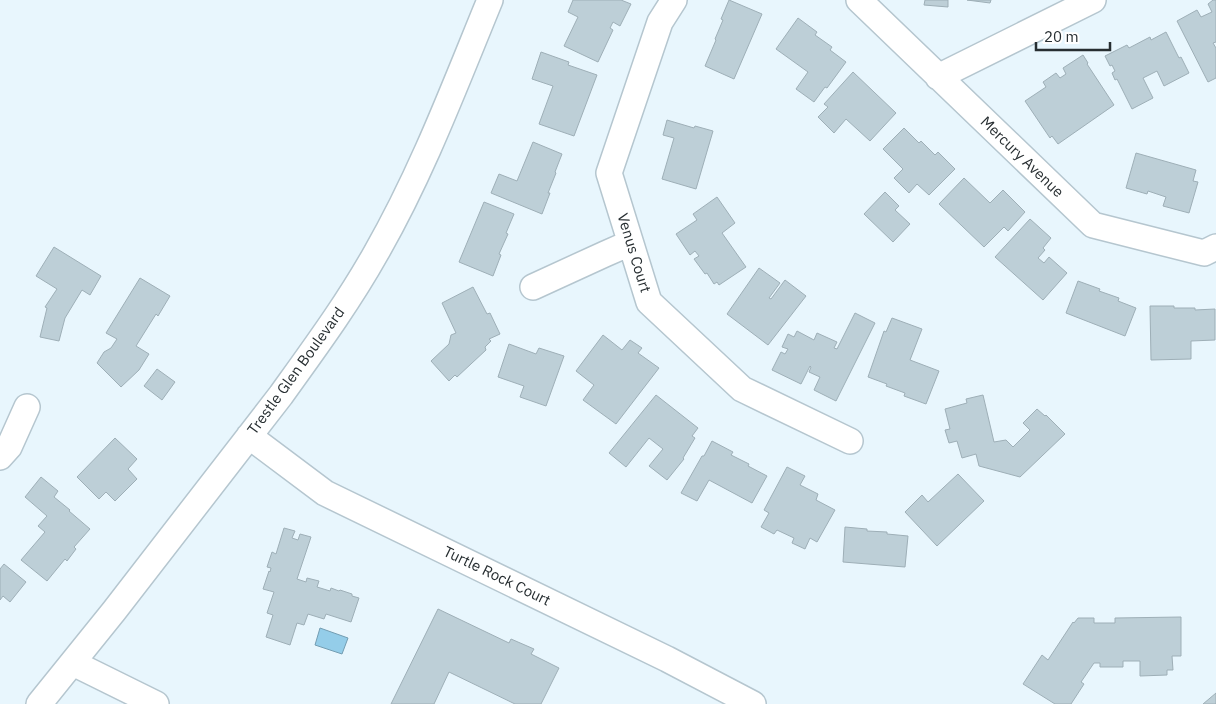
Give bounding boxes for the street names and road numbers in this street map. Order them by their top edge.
street label: Mercury Avenue [977,112,1068,201]
street label: Venus Court [613,211,656,295]
street label: Trestle Glen Boulevard [243,303,348,438]
street label: Turtle Rock Court [441,541,554,610]

